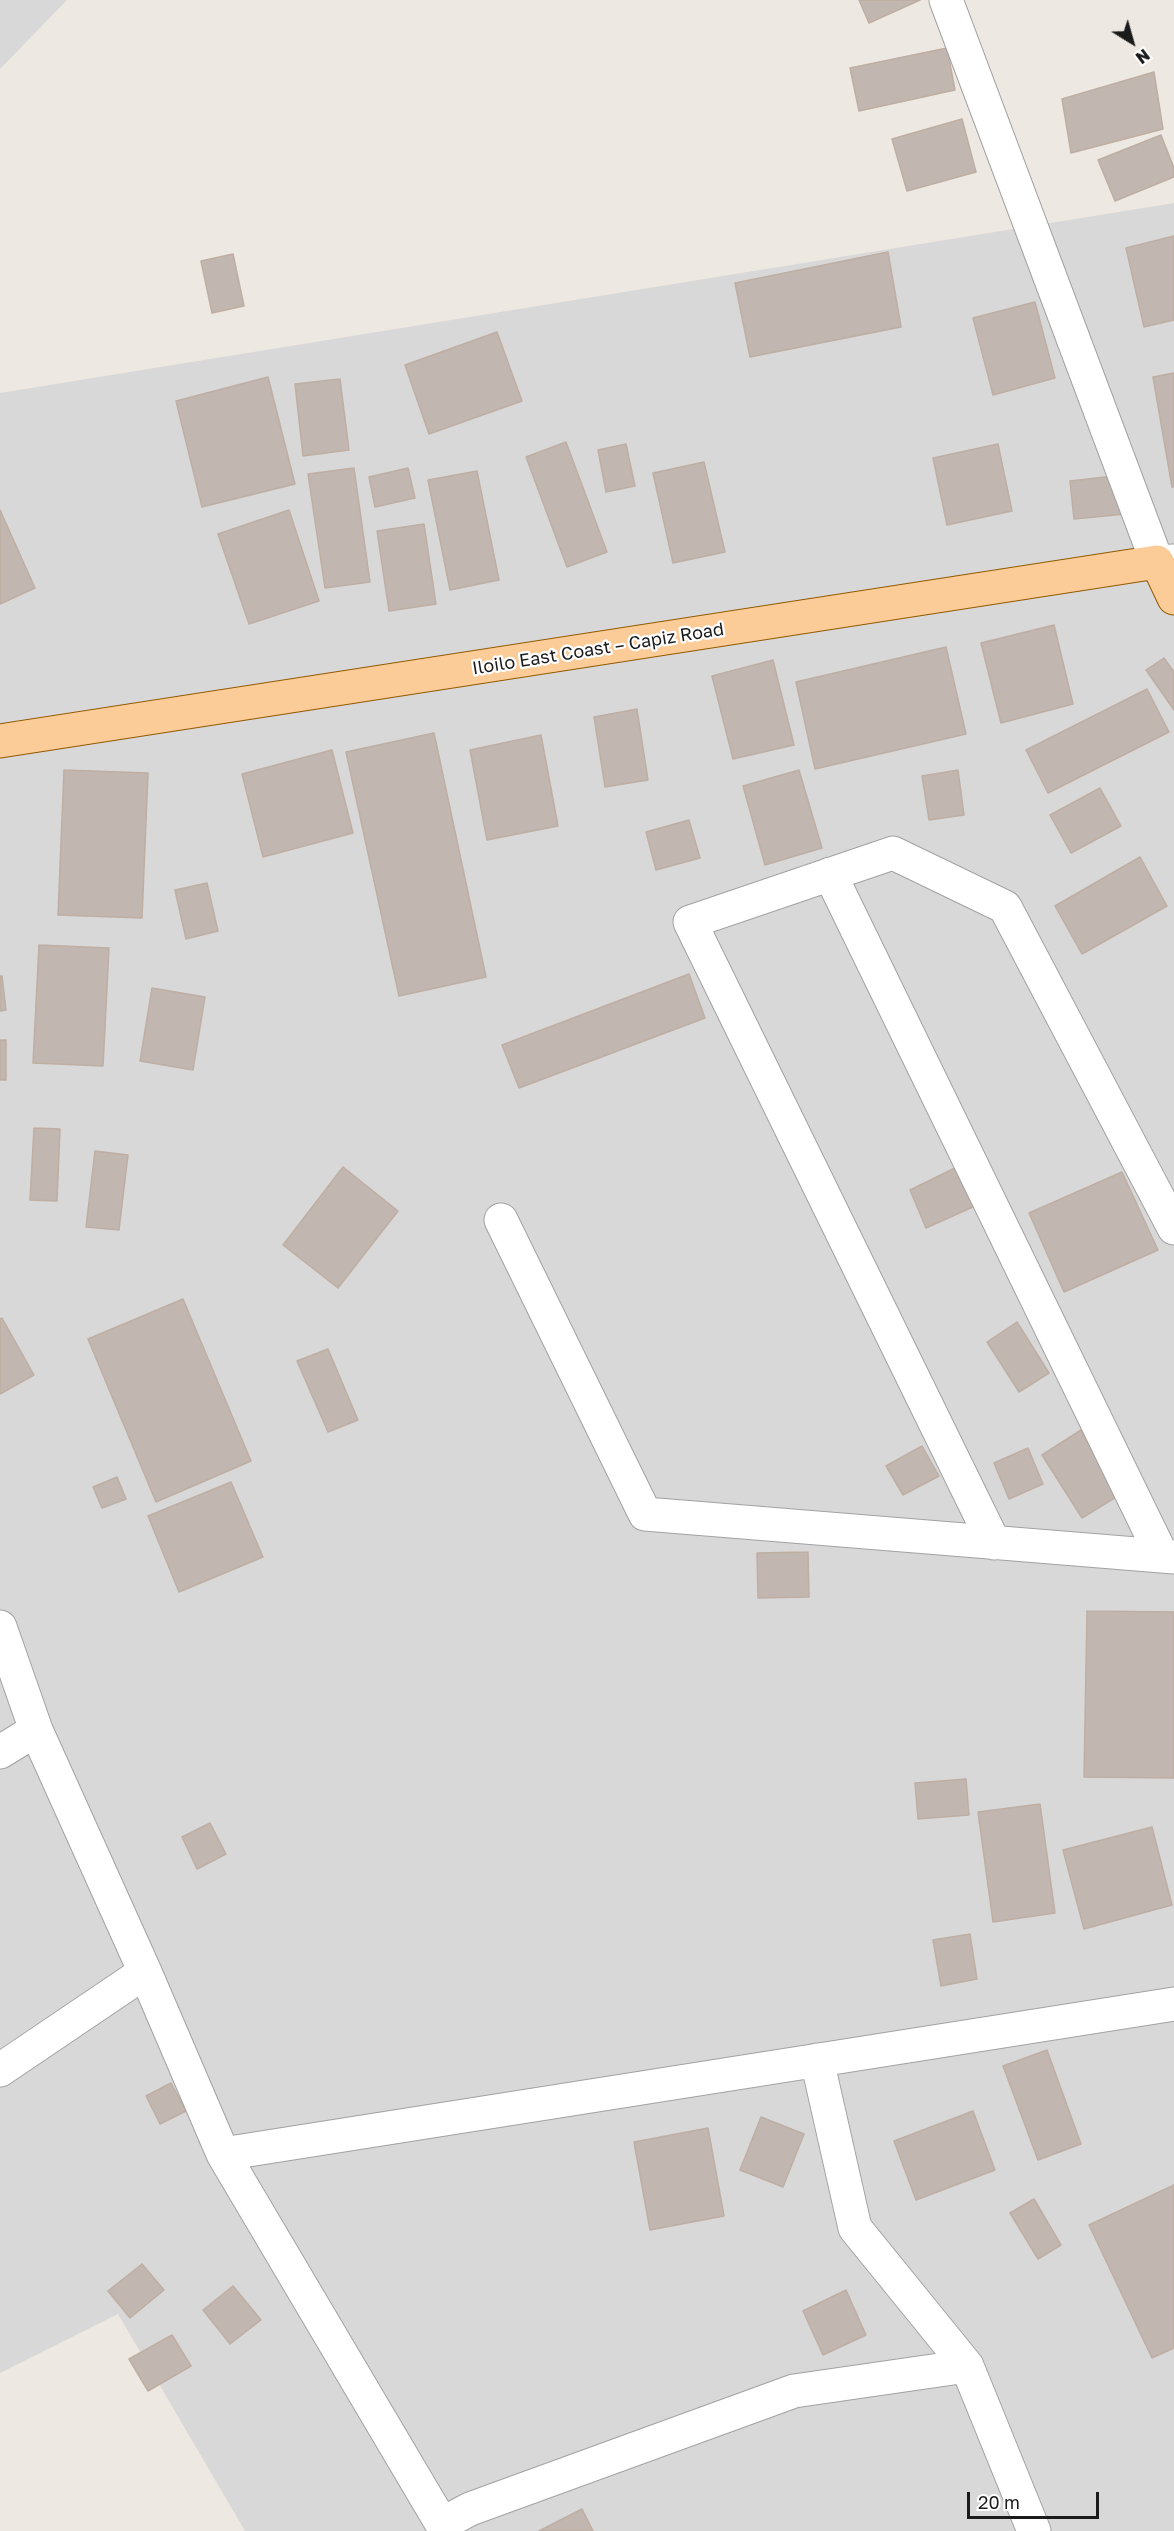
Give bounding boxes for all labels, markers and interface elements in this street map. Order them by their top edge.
north arrow [1102,12,1162,72]
text: N [1132,45,1154,68]
street label: Iloilo East Coast – Capiz Road [471,618,725,680]
scale bar [970,2480,1102,2518]
text: 20 m [978,2491,1020,2513]

